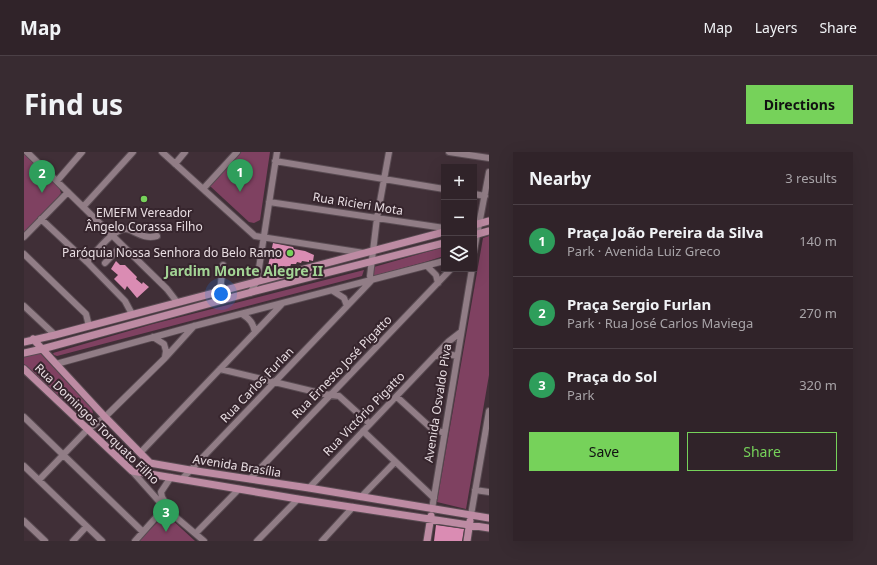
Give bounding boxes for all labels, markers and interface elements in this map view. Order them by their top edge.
text: Map [20,15,61,41]
text: Map [704,18,733,37]
text: Layers [755,18,797,37]
text: Share [819,18,857,37]
text: Find us [24,85,123,123]
button: Directions [746,85,853,124]
pin: 1 [227,159,253,192]
pin: 2 [29,160,55,193]
map controls [441,164,477,272]
button: + [441,164,477,200]
text: Nearby [529,167,591,190]
text: 3 results [785,169,837,187]
street label: Rua Ricieri Mota [312,188,404,219]
marker: EMEFM Vereador Ângelo Corassa Filho [139,194,149,204]
button: − [441,200,477,236]
place label: EMEFM Vereador Ângelo Corassa Filho [85,204,203,235]
text: Praça João Pereira da Silva [567,222,763,242]
text: 1 [538,232,546,250]
text: 140 m [799,232,837,250]
button: layers [441,236,477,272]
text: Park · Avenida Luiz Greco [567,242,721,260]
place label: Paróquia Nossa Senhora do Belo Ramo [62,244,282,261]
marker: Paróquia Nossa Senhora do Belo Ramo [285,248,295,258]
district label: Jardim Monte Alegre II [163,261,323,280]
your location [211,284,231,304]
text: Praça Sergio Furlan [567,294,711,314]
text: 2 [538,304,546,322]
text: 270 m [799,304,837,322]
street label: Rua Ernesto José Pigatto [288,311,396,422]
text: Park · Rua José Carlos Maviega [567,314,753,332]
street label: Avenida Osvaldo Piva [420,342,455,464]
street label: Rua Carlos Furlan [216,343,297,426]
street label: Rua Domingos Torquato Filho [31,359,163,488]
text: Praça do Sol [567,366,657,386]
street label: Rua Victório Pigatto [319,368,408,460]
text: 3 [538,376,546,394]
text: 320 m [799,376,837,394]
text: Park [567,386,594,404]
button: Save [529,432,679,471]
button: Share [687,432,837,471]
street label: Avenida Brasília [192,450,283,481]
pin: 3 [153,499,179,532]

